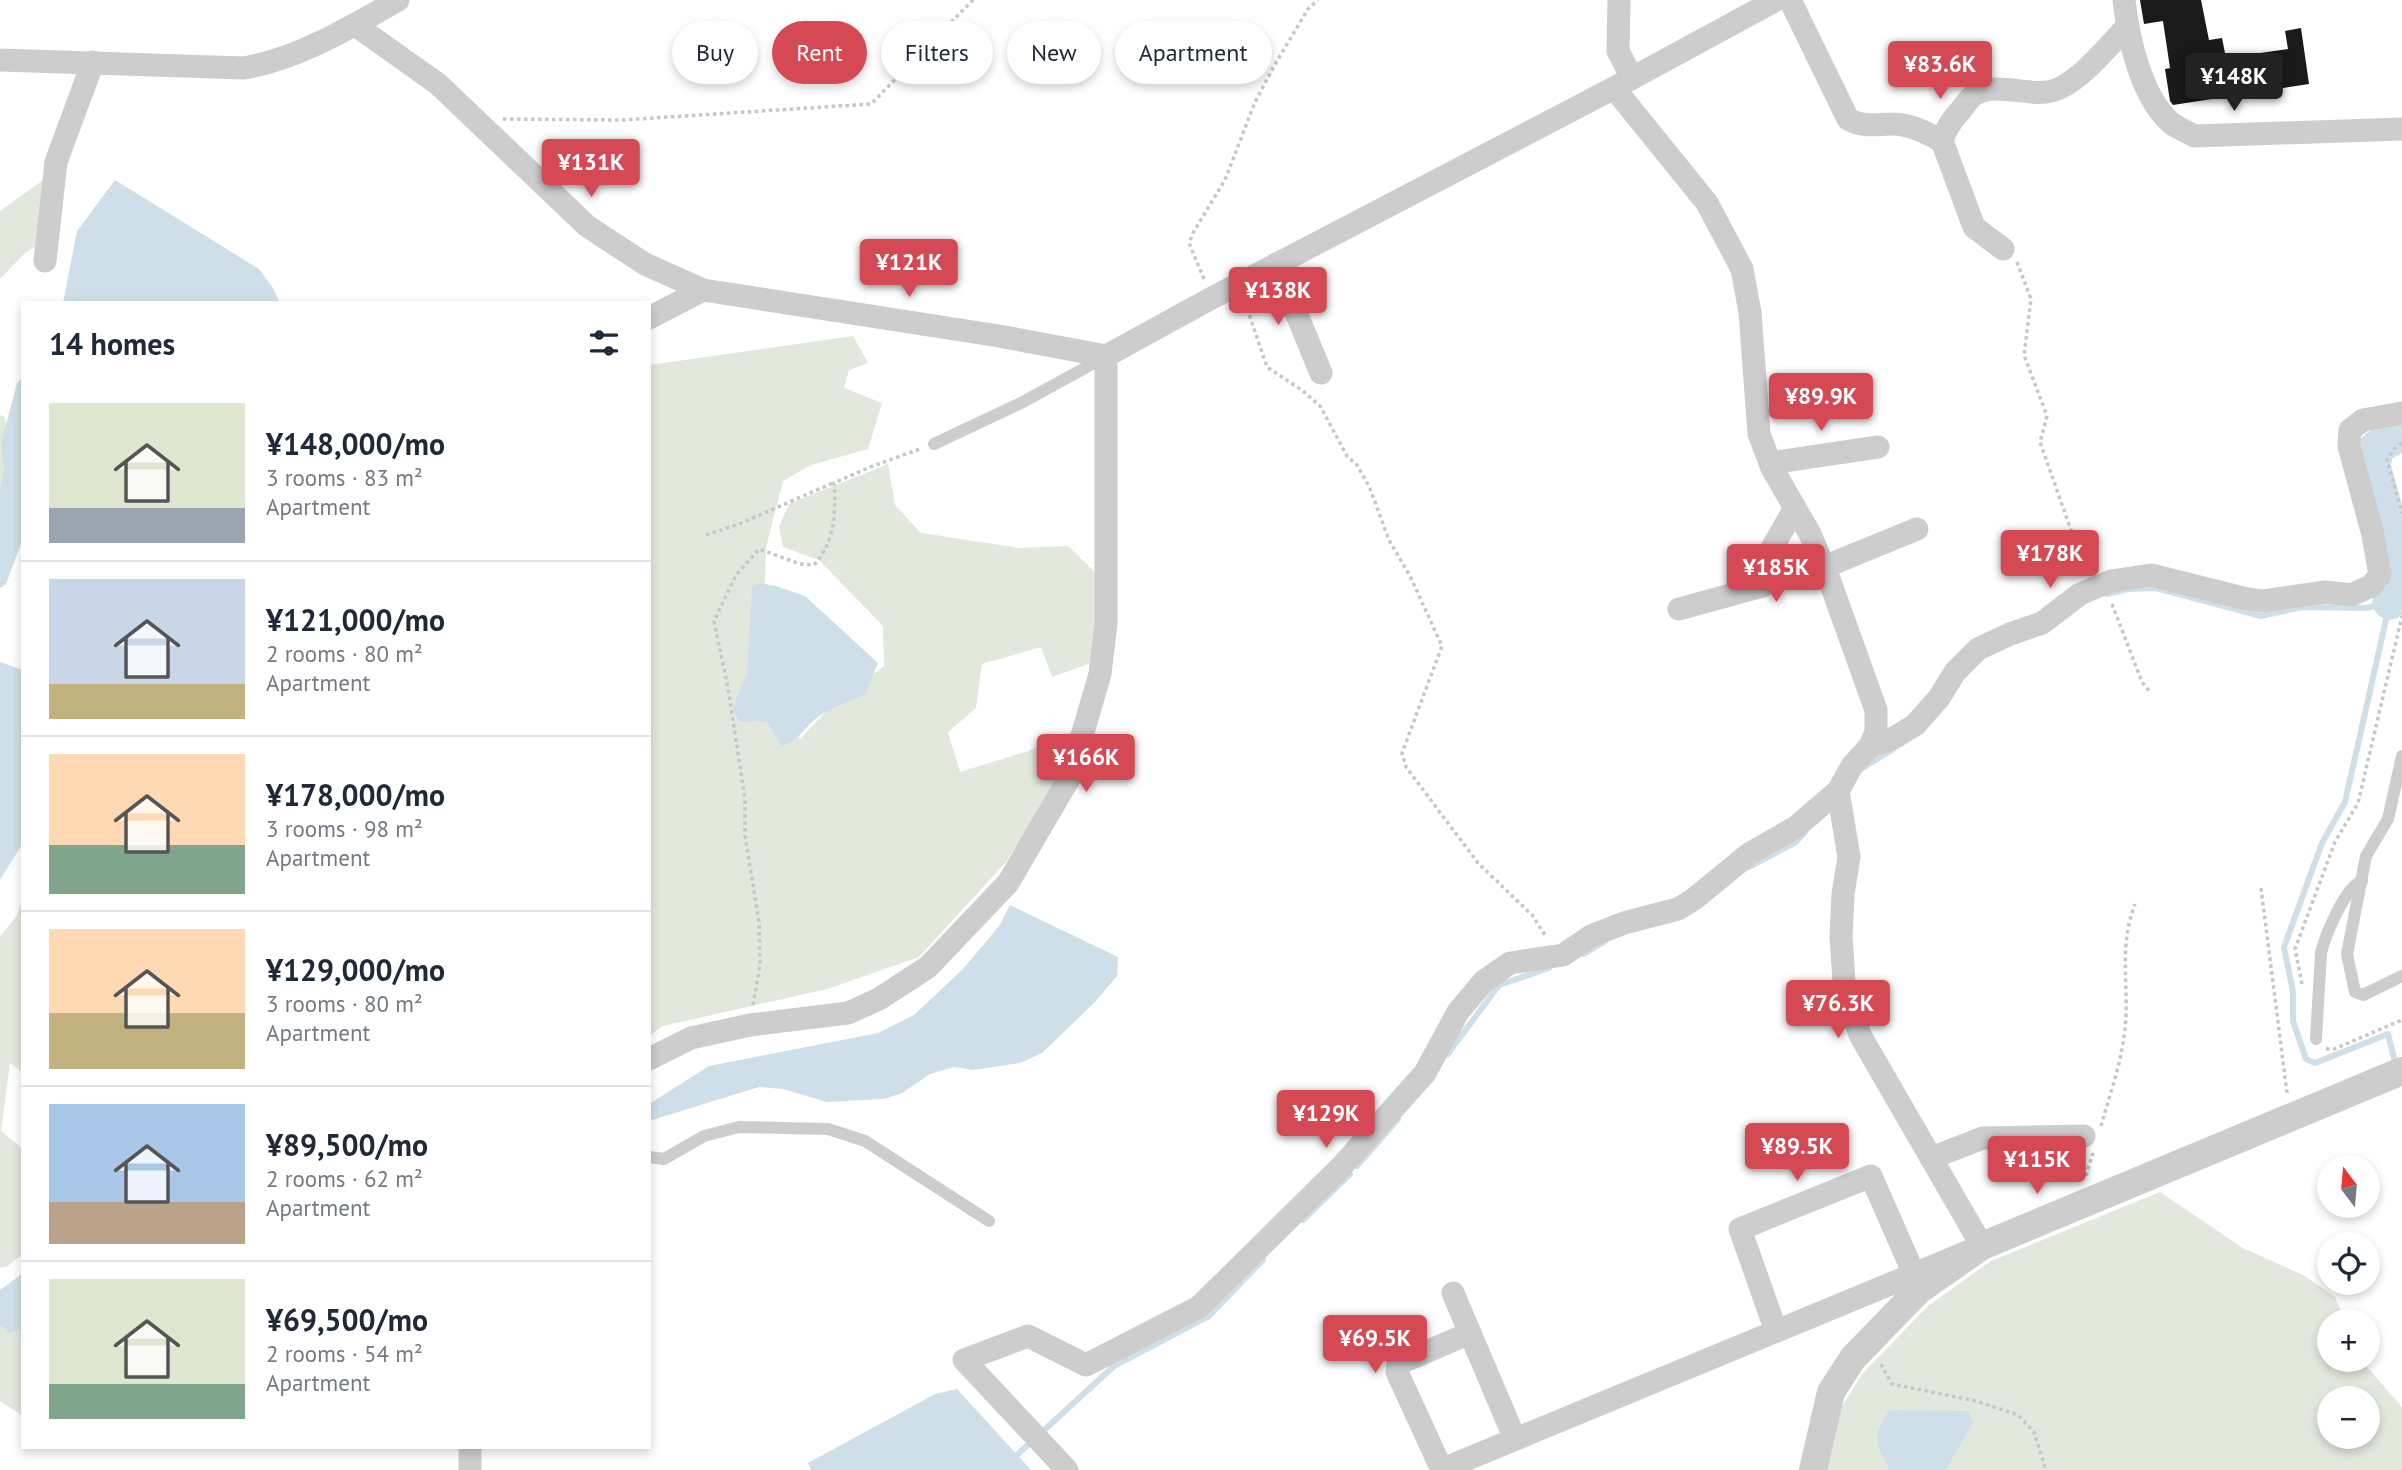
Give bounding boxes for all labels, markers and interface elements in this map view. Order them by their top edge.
chip: Buy [672,21,758,84]
chip: Rent [772,21,867,84]
chip: Filters [881,21,993,84]
chip: New [1007,21,1101,84]
chip: Apartment [1115,21,1272,84]
pin: ¥83.6K [1883,42,1997,101]
text: ¥83.6K [1904,49,1976,78]
pin: ¥148K [2185,54,2283,113]
text: ¥148K [2201,61,2267,90]
pin: ¥131K [542,140,640,199]
text: ¥131K [558,147,624,176]
pin: ¥121K [860,240,958,299]
text: ¥121K [876,247,942,276]
pin: ¥138K [1229,268,1327,327]
text: ¥138K [1245,275,1311,304]
text: 14 homes [49,324,175,363]
icon: filters [585,324,623,362]
pin: ¥89.9K [1764,374,1878,433]
text: ¥89.9K [1785,381,1857,410]
text: ¥148,000/mo [266,424,445,463]
icon: home [105,431,189,515]
text: 3 rooms · 83 m² [266,463,423,492]
text: Apartment [266,492,370,521]
pin: ¥178K [2001,530,2099,590]
text: ¥178K [2017,538,2083,567]
pin: ¥185K [1727,544,1825,604]
text: ¥185K [1743,552,1809,581]
text: ¥121,000/mo [266,600,445,639]
icon: home [105,607,189,691]
text: 2 rooms · 80 m² [266,639,423,668]
text: Apartment [266,668,370,697]
pin: ¥166K [1037,734,1135,794]
text: ¥166K [1053,742,1119,771]
text: ¥178,000/mo [266,775,445,814]
icon: home [105,782,189,866]
text: 3 rooms · 98 m² [266,814,423,843]
text: Apartment [266,843,370,872]
text: ¥129,000/mo [266,950,445,989]
icon: home [105,957,189,1041]
pin: ¥76.3K [1781,981,1895,1040]
text: ¥76.3K [1802,988,1874,1017]
text: 3 rooms · 80 m² [266,989,423,1018]
text: Apartment [266,1018,370,1047]
pin: ¥129K [1277,1090,1375,1150]
text: ¥129K [1293,1098,1359,1127]
pin: ¥89.5K [1740,1124,1854,1183]
text: ¥89,500/mo [266,1125,428,1164]
text: ¥89.5K [1761,1131,1833,1160]
icon: home [105,1132,189,1216]
pin: ¥115K [1988,1136,2086,1196]
text: ¥115K [2004,1144,2070,1173]
north arrow [2317,1155,2380,1218]
map controls [2317,1155,2380,1449]
text: 2 rooms · 62 m² [266,1164,423,1193]
text: Apartment [266,1193,370,1222]
button: locate [2317,1232,2380,1295]
text: ¥69,500/mo [266,1300,428,1339]
icon: home [105,1307,189,1391]
button: + [2317,1309,2380,1372]
pin: ¥69.5K [1318,1316,1432,1375]
text: ¥69.5K [1339,1323,1411,1352]
text: 2 rooms · 54 m² [266,1339,423,1368]
text: Apartment [266,1368,370,1397]
button: − [2317,1386,2380,1449]

